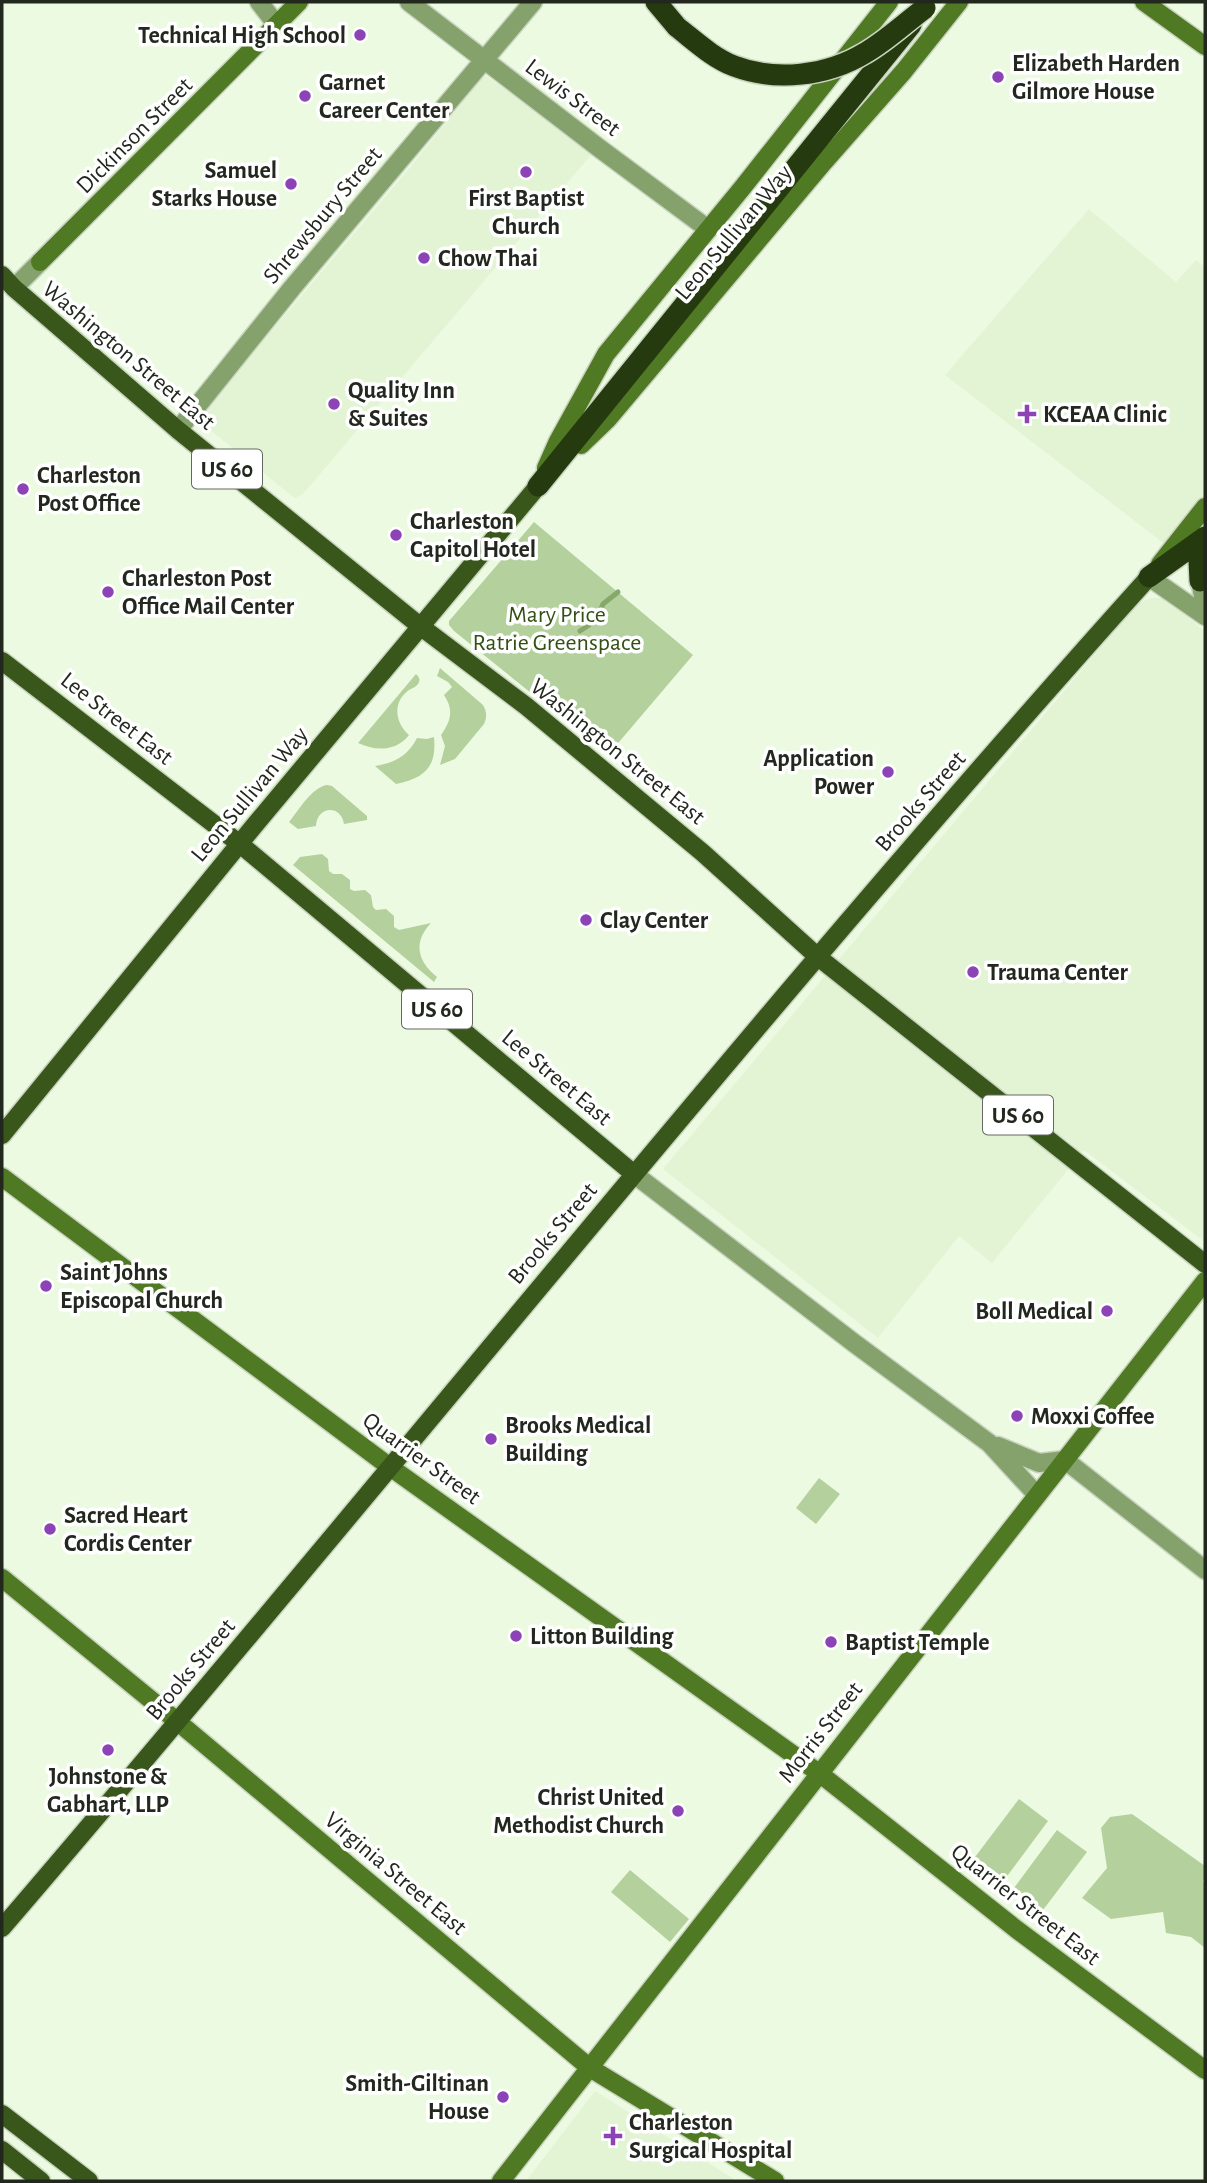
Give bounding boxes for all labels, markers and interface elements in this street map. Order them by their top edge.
place label: Technical High School [138,24,346,48]
marker: Technical High School [352,27,368,43]
place label: Elizabeth Harden Gilmore House [1012,52,1180,104]
street label: Lewis Street [520,54,625,141]
marker: Elizabeth Harden Gilmore House [990,69,1006,85]
place label: Garnet Career Center [319,71,450,123]
street label: Dickinson Street [72,73,198,198]
marker: Garnet Career Center [297,88,313,104]
street label: Shrewsbury Street [259,142,387,289]
place label: Samuel Starks House [152,159,277,211]
street label: Leon Sullivan Way [671,161,797,305]
marker: First Baptist Church [518,164,534,180]
marker: Samuel Starks House [283,176,299,192]
place label: First Baptist Church [468,187,584,239]
place label: Chow Thai [438,247,538,271]
marker: Chow Thai [416,250,432,266]
street label: Washington Street East [38,277,219,435]
place label: Quality Inn & Suites [348,379,455,431]
marker: Quality Inn & Suites [326,396,342,412]
place label: KCEAA Clinic [1043,403,1167,427]
marker: KCEAA Clinic [1017,404,1037,424]
road number: US 60 [192,449,262,489]
place label: Charleston Post Office [37,464,141,516]
marker: Charleston Post Office [15,481,31,497]
place label: Charleston Capitol Hotel [410,510,536,562]
marker: Charleston Capitol Hotel [388,527,404,543]
place label: Charleston Post Office Mail Center [122,567,295,619]
marker: Charleston Post Office Mail Center [100,584,116,600]
park label: Mary Price Ratrie Greenspace [473,603,641,655]
street label: Lee Street East [56,668,177,770]
street label: Washington Street East [526,674,709,830]
street label: Leon Sullivan Way [187,723,313,867]
place label: Application Power [763,747,875,799]
street label: Brooks Street [871,747,971,856]
marker: Application Power [880,764,896,780]
place label: Clay Center [600,909,709,933]
marker: Clay Center [578,912,594,928]
place label: Trauma Center [987,961,1129,985]
marker: Trauma Center [965,964,981,980]
road number: US 60 [402,990,472,1028]
street label: Lee Street East [497,1025,616,1131]
road number: US 60 [983,1096,1053,1134]
street label: Brooks Street [504,1178,602,1289]
place label: Saint Johns Episcopal Church [60,1261,223,1313]
marker: Saint Johns Episcopal Church [38,1278,54,1294]
place label: Boll Medical [975,1300,1093,1324]
marker: Boll Medical [1099,1303,1115,1319]
place label: Moxxi Coffee [1031,1405,1155,1429]
street label: Quarrier Street [358,1408,485,1510]
marker: Moxxi Coffee [1009,1408,1025,1424]
place label: Brooks Medical Building [505,1414,651,1466]
marker: Brooks Medical Building [483,1431,499,1447]
place label: Sacred Heart Cordis Center [64,1504,192,1556]
marker: Sacred Heart Cordis Center [42,1521,58,1537]
street label: Brooks Street [142,1614,240,1725]
place label: Litton Building [530,1625,674,1649]
marker: Litton Building [508,1628,524,1644]
place label: Baptist Temple [845,1631,990,1655]
marker: Baptist Temple [823,1634,839,1650]
street label: Morris Street [774,1677,868,1788]
marker: Johnstone & Gabhart, LLP [100,1742,116,1758]
place label: Johnstone & Gabhart, LLP [47,1765,169,1817]
place label: Christ United Methodist Church [493,1786,664,1838]
marker: Christ United Methodist Church [670,1803,686,1819]
street label: Virginia Street East [320,1808,471,1940]
street label: Quarrier Street East [946,1839,1105,1970]
place label: Smith-Giltinan House [345,2072,489,2124]
marker: Smith-Giltinan House [495,2089,511,2105]
place label: Charleston Surgical Hospital [629,2111,792,2163]
marker: Charleston Surgical Hospital [603,2126,623,2146]

